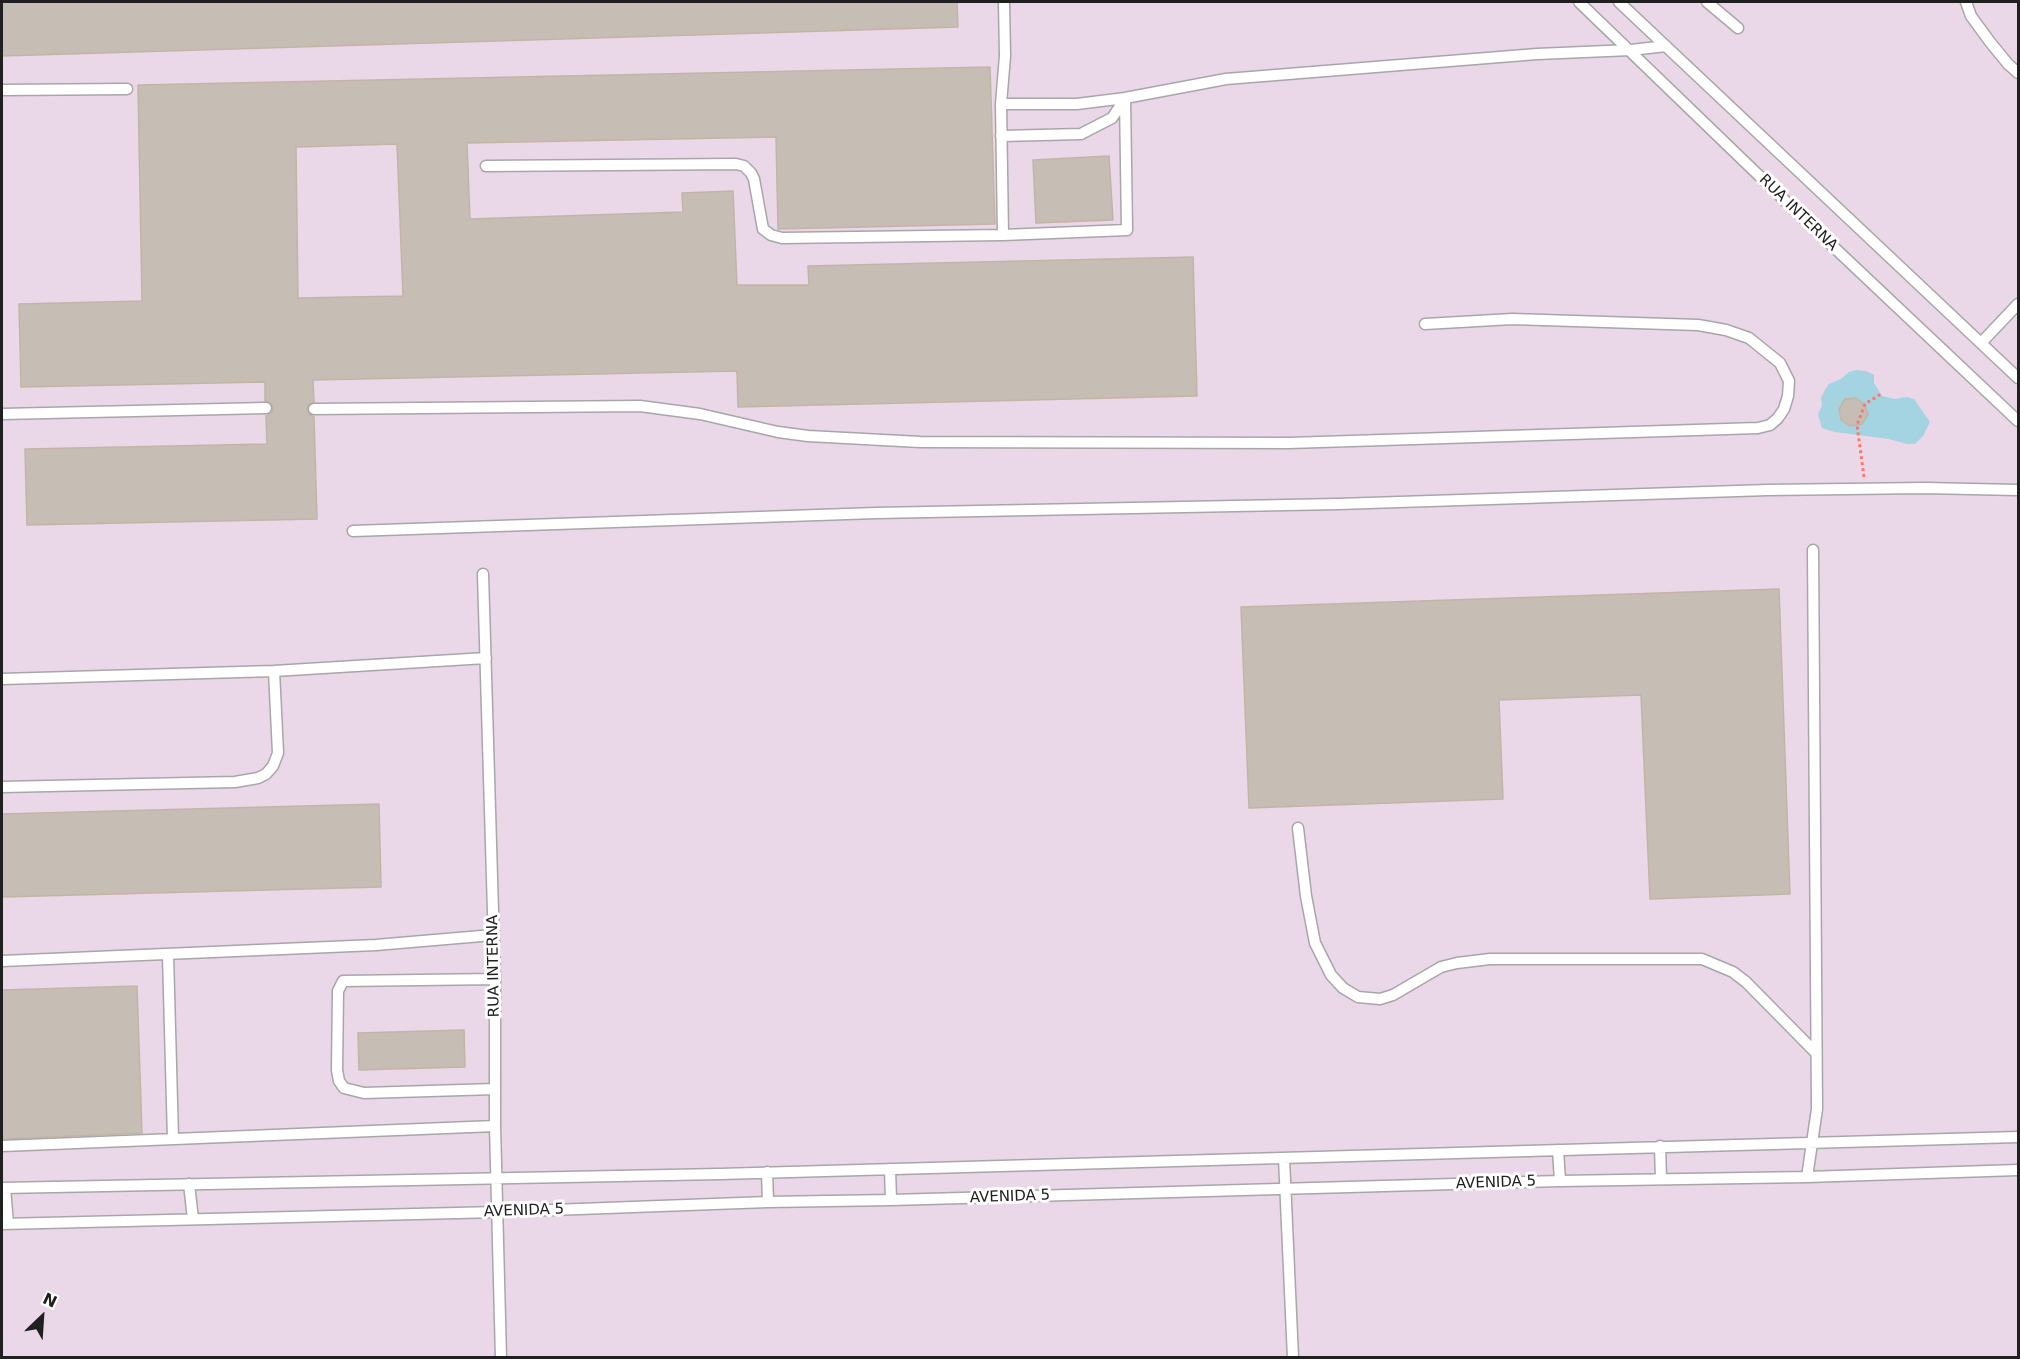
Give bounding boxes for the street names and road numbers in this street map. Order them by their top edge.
street label: RUA INTERNA [1755,171,1841,255]
street label: RUA INTERNA [484,915,504,1017]
street label: AVENIDA 5 [1455,1173,1537,1193]
street label: AVENIDA 5 [969,1187,1051,1207]
street label: AVENIDA 5 [483,1201,565,1221]

